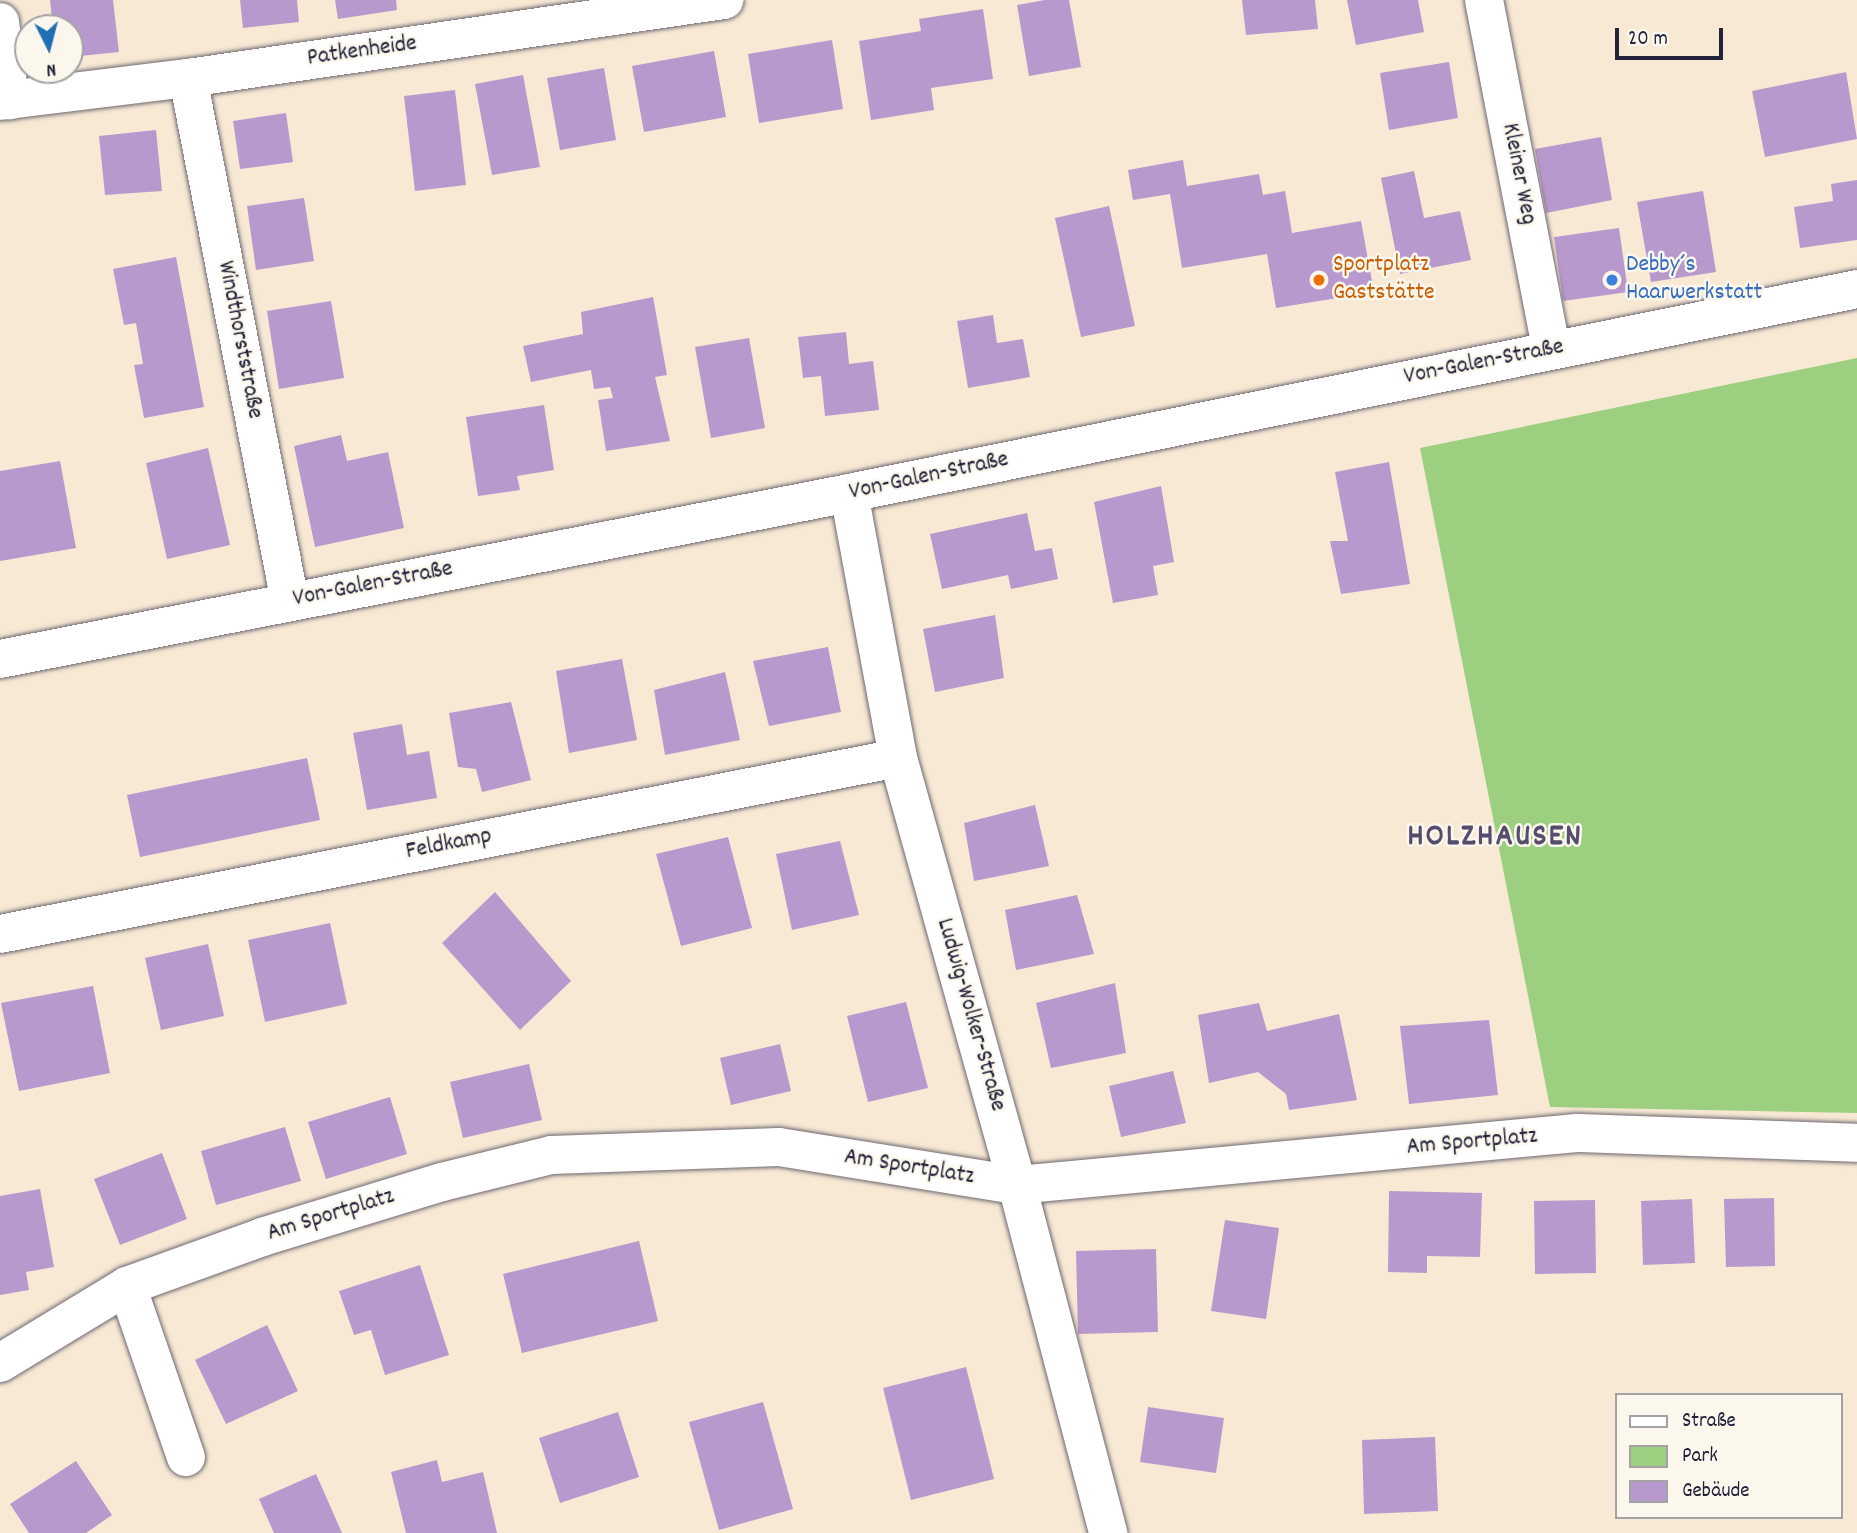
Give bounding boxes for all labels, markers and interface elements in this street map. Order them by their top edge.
north arrow [14,14,84,84]
scale bar [1619,14,1728,58]
text: 20 m [1628,25,1668,55]
street label: Patkenheide [305,30,419,74]
text: N [45,54,57,82]
street label: Kleiner Weg [1494,121,1542,227]
place label: Sportplatz Gaststätte [1333,252,1435,308]
place label: Debby´s Haarwerkstatt [1626,252,1762,308]
street label: Windthorststraße [210,259,268,421]
marker: Sportplatz Gaststätte [1311,272,1327,288]
marker: Debby´s Haarwerkstatt [1604,272,1620,288]
street label: Von-Galen-Straße [1402,333,1566,393]
street label: Von-Galen-Straße [847,446,1011,508]
street label: Von-Galen-Straße [291,555,455,615]
district label: HOLZHAUSEN [1408,819,1582,857]
street label: Feldkamp [404,823,494,867]
street label: Ludwig-Wolker-Straße [929,915,1011,1115]
street label: Am Sportplatz [1405,1123,1539,1163]
street label: Am Sportplatz [842,1144,976,1192]
street label: Am Sportplatz [264,1183,398,1249]
legend [1616,1393,1843,1519]
text: Straße [1682,1407,1736,1437]
text: Park [1682,1442,1718,1472]
text: Gebäude [1682,1477,1750,1507]

